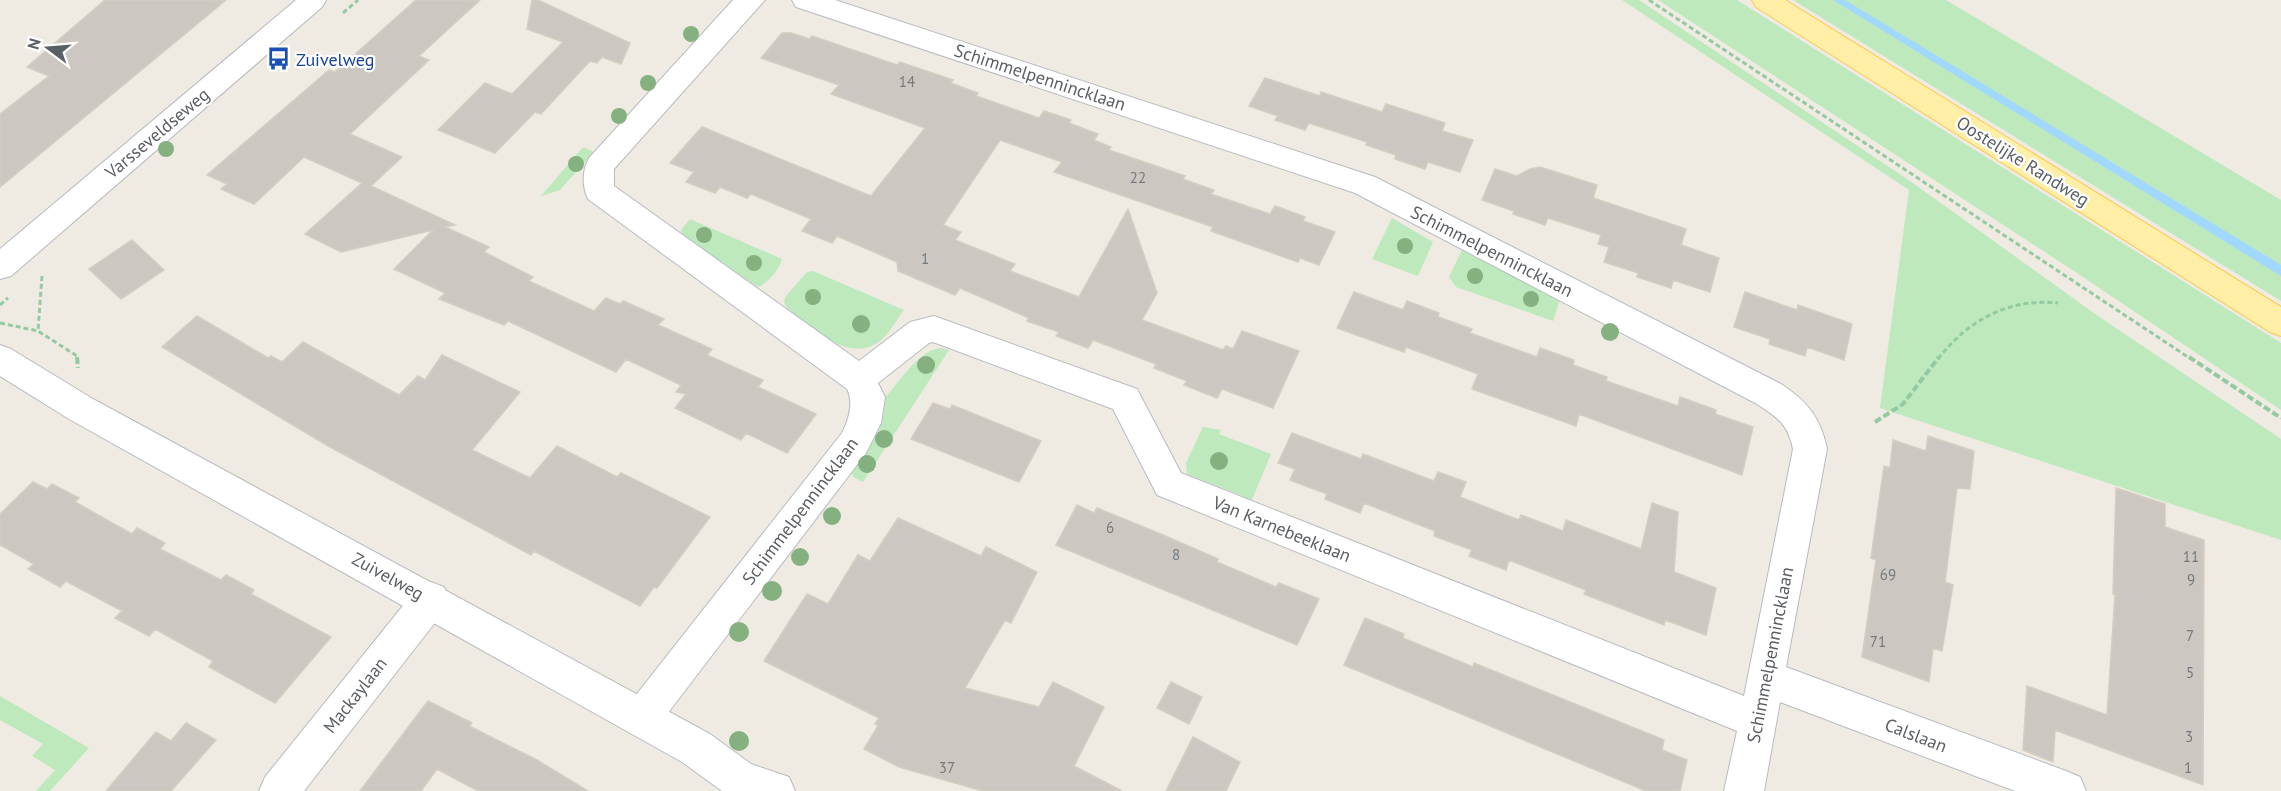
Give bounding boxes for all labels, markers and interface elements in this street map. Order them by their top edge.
north arrow [18,18,78,78]
text: N [23,36,45,52]
street label: Schimmelpennincklaan [951,38,1129,116]
bus stop icon: Zuivelweg [265,46,291,72]
place label: Zuivelweg [296,48,374,71]
house number: 14 [899,72,915,91]
street label: Varsseveldseweg [99,83,214,184]
street label: Oostelijke Randweg [1952,111,2094,211]
house number: 22 [1130,168,1146,187]
street label: Schimmelpennincklaan [1407,200,1577,302]
house number: 1 [921,249,929,268]
street label: Schimmelpennincklaan [737,433,863,589]
street label: Van Karnebeeklaan [1209,490,1354,567]
house number: 6 [1106,518,1114,537]
house number: 8 [1172,545,1180,564]
street label: Zuivelweg [348,547,428,605]
house number: 11 [2183,547,2199,566]
street label: Schimmelpennincklaan [1742,565,1798,745]
house number: 69 [1880,565,1896,584]
house number: 9 [2187,570,2195,589]
house number: 7 [2186,626,2194,645]
house number: 71 [1870,632,1886,651]
street label: Mackaylaan [318,652,392,738]
house number: 5 [2186,663,2194,682]
street label: Calslaan [1882,713,1950,757]
house number: 3 [2185,727,2193,746]
house number: 37 [939,758,955,777]
house number: 1 [2184,758,2192,777]

